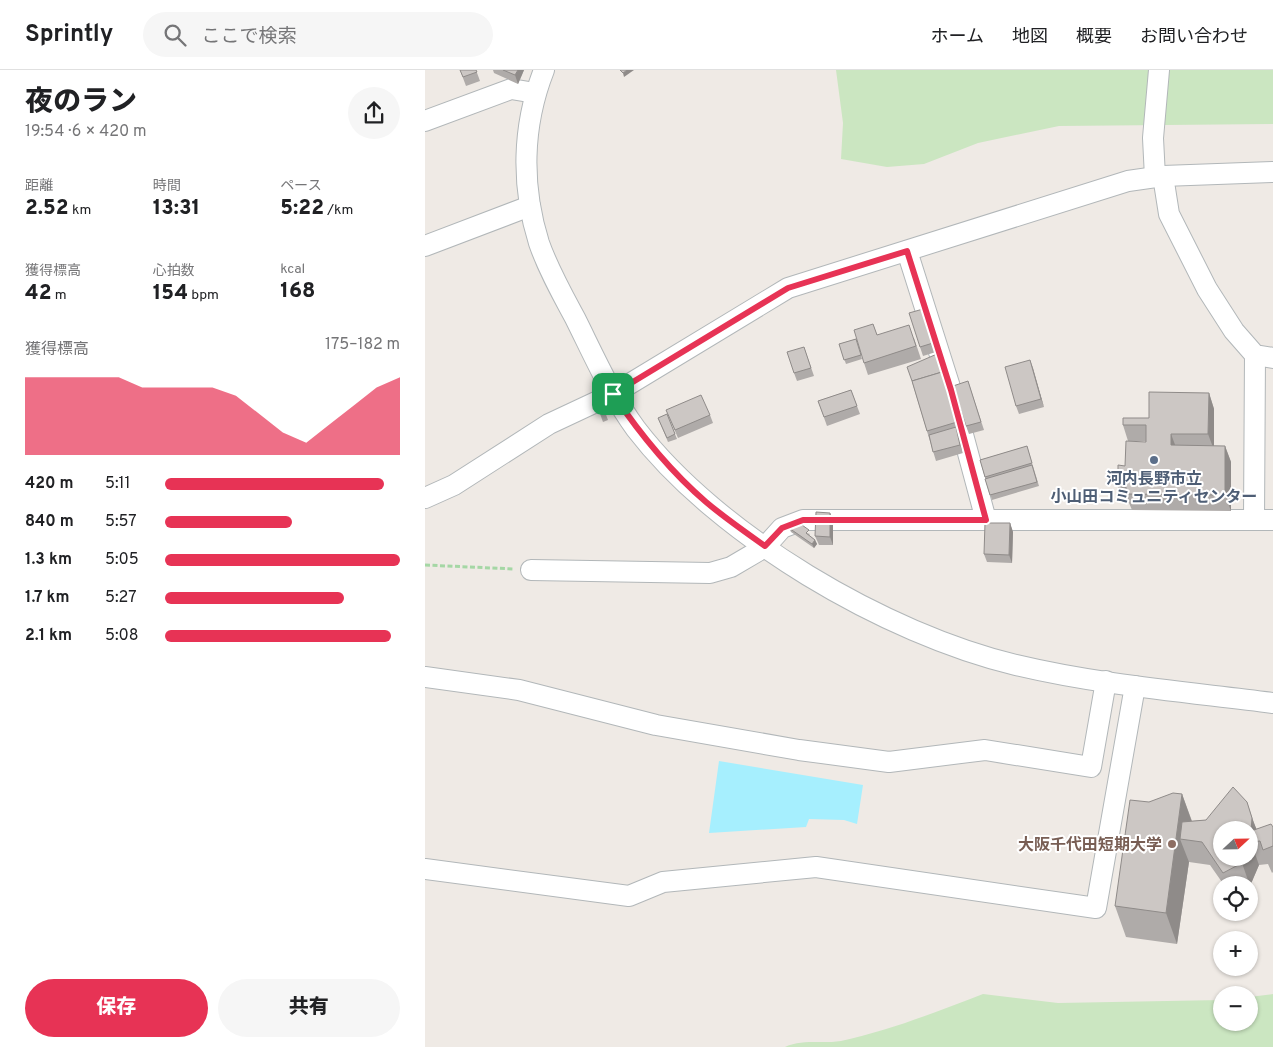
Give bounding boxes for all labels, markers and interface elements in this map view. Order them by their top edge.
search box [143,12,493,57]
text: Sprintly [25,20,113,50]
icon: search [161,21,189,49]
text: ここで検索 [201,25,296,49]
text: ホーム [931,26,984,49]
text: 地図 [1012,26,1048,49]
text: 概要 [1076,26,1112,49]
text: お問い合わせ [1140,26,1248,49]
text: 夜のラン [25,85,137,121]
button: share [348,87,400,139]
text: 19:54 · 6 × 420 m [25,122,147,142]
text: 距離 [25,178,53,195]
text: 時間 [153,178,181,195]
text: ペース [280,178,322,195]
text: 2.52 [25,195,69,222]
text: 13:31 [153,195,200,222]
text: 5:22 [280,195,324,222]
text: km [69,202,91,219]
text: /km [324,202,353,219]
text: kcal [280,261,305,278]
text: 獲得標高 [25,263,81,280]
text: 心拍数 [153,263,195,280]
text: 168 [280,278,315,305]
text: 42 [25,280,51,307]
text: 154 [153,280,188,307]
text: m [51,287,67,304]
text: bpm [188,287,219,304]
text: 175–182 m [325,335,400,355]
text: 獲得標高 [25,340,89,360]
pin [592,373,634,415]
icon: arrive [599,380,627,408]
marker: 河内長野市立 小山田コミュニティセンター [1148,454,1160,466]
place label: 河内長野市立 小山田コミュニティセンター [1050,470,1258,508]
text: 420 m [25,474,74,494]
text: 5:11 [105,474,130,494]
text: 840 m [25,512,74,532]
text: 5:57 [105,512,137,532]
text: 1.3 km [25,550,72,570]
text: 5:05 [105,550,139,570]
text: 1.7 km [25,588,70,608]
text: 5:27 [105,588,137,608]
text: 2.1 km [25,626,72,646]
text: 5:08 [105,626,139,646]
north arrow [1213,821,1257,866]
map controls [1213,821,1258,1031]
place label: 大阪千代田短期大学 [1018,835,1162,856]
marker: 大阪千代田短期大学 [1166,838,1178,850]
button: locate [1213,876,1258,921]
button: + [1213,931,1258,976]
button: 保存 [25,979,208,1037]
button: 共有 [218,979,400,1037]
button: − [1213,986,1258,1031]

